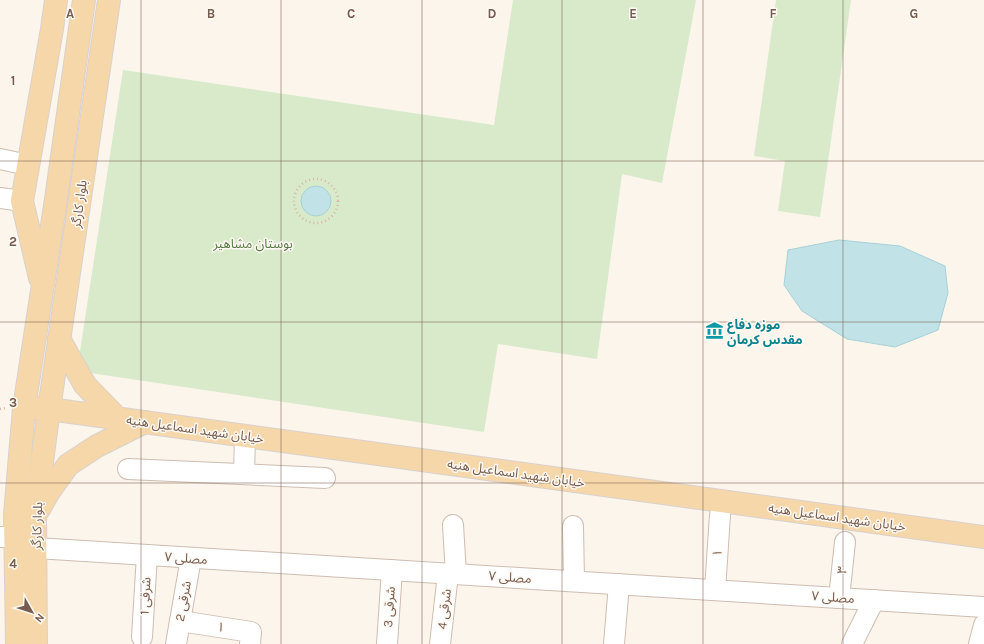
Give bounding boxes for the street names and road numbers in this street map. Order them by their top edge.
street label: بلوار کارگر [68,179,90,230]
street label: خیابان شهید اسماعیل هنیه [125,412,265,447]
street label: خیابان شهید اسماعیل هنیه [446,456,586,491]
street label: خیابان شهید اسماعیل هنیه [767,500,907,535]
street label: بلوار کارگر [29,502,45,551]
street label: مصلی ۷ [164,549,208,568]
street label: ۱ [709,549,725,557]
street label: ۳ [834,566,850,574]
street label: مصلی ۷ [488,568,532,587]
street label: شرقی 1 [137,577,154,615]
street label: شرقی 2 [172,580,195,623]
street label: شرقی 3 [380,586,399,628]
street label: شرقی 4 [434,588,455,630]
street label: مصلی ۷ [811,588,855,607]
street label: ۱ [216,619,226,635]

